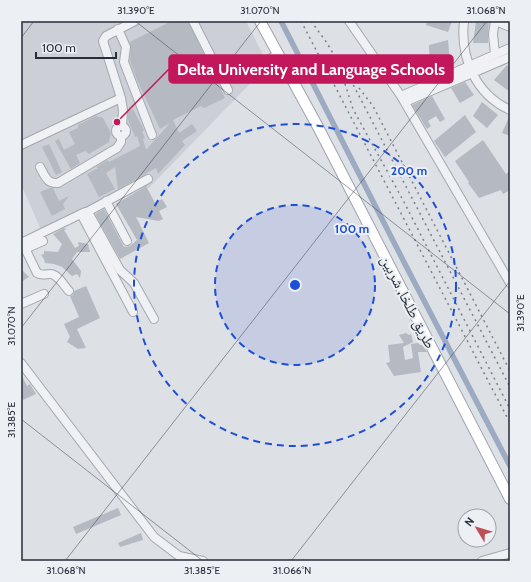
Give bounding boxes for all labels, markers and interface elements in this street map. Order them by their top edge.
text: 31.390°E [117,4,155,17]
text: 31.070°N [240,4,280,17]
text: 31.068°N [466,4,506,17]
scale bar [36,34,116,60]
text: 100 m [42,40,76,55]
callout: Delta University and Language Schools [169,55,453,83]
text: Delta University and Language Schools [177,60,445,79]
text: 200 m [391,163,427,178]
text: 100 m [335,221,369,236]
street label: طريق طلخا, شربين [376,252,439,352]
centre of rings [288,278,302,292]
text: 31.390°E [514,294,527,332]
text: 31.070°N [5,306,18,346]
text: 31.385°E [5,402,18,438]
north arrow [457,508,497,548]
text: N [461,514,477,529]
text: 31.068°N [46,564,86,577]
text: 31.385°E [184,564,220,577]
text: 31.066°N [273,564,311,577]

